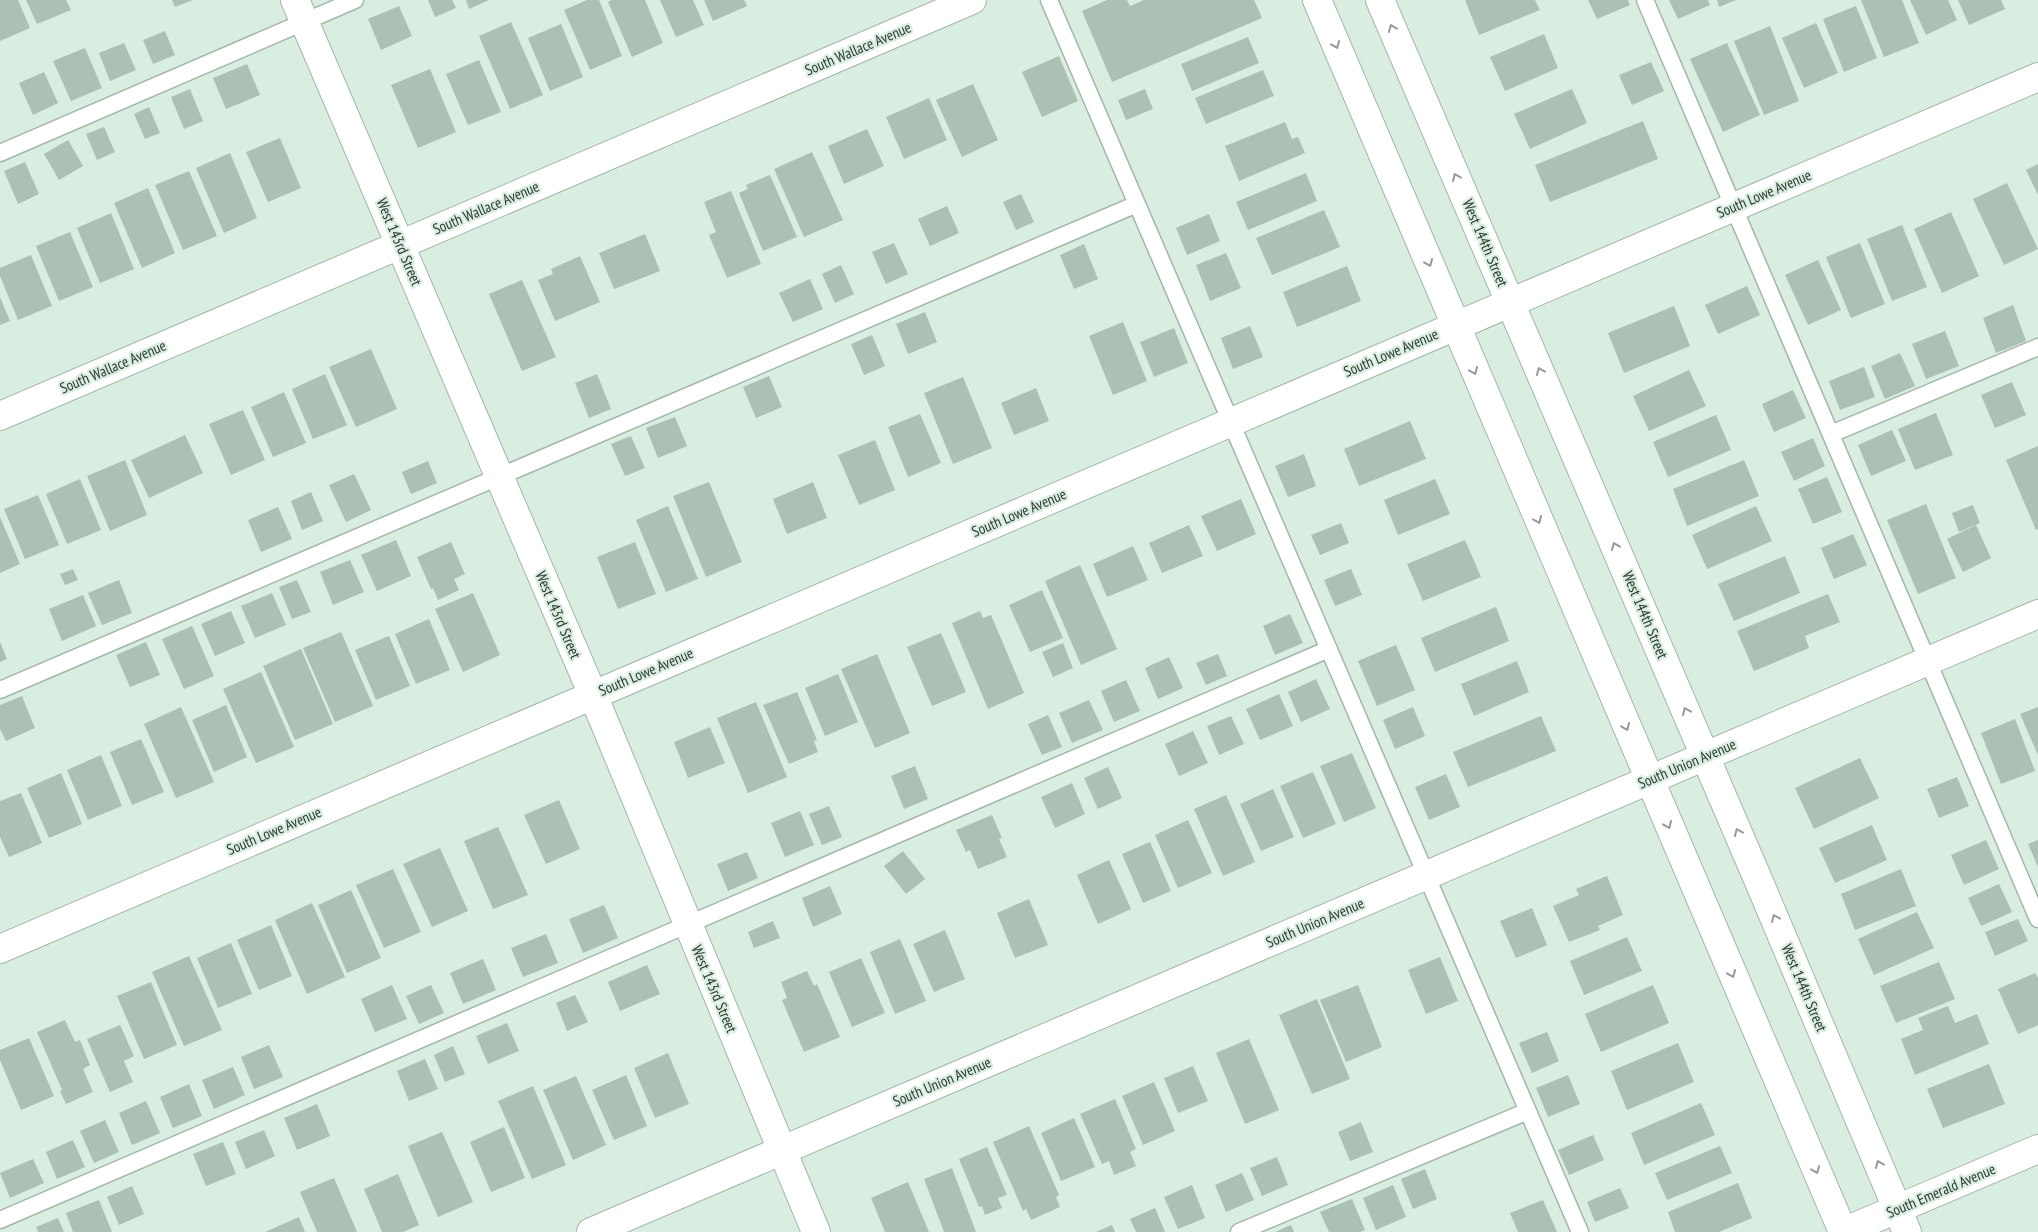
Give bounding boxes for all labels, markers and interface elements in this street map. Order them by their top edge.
street label: South Wallace Avenue [802,18,914,79]
one-way arrow [1388,24,1399,33]
one-way arrow [1329,40,1340,49]
street label: South Lowe Avenue [1714,165,1814,222]
one-way arrow [1452,173,1463,182]
street label: South Wallace Avenue [430,177,542,238]
street label: West 143rd Street [373,195,426,288]
street label: West 144th Street [1458,196,1512,289]
one-way arrow [1422,258,1433,267]
street label: South Lowe Avenue [1341,324,1441,381]
street label: South Wallace Avenue [57,336,169,397]
one-way arrow [1468,366,1479,375]
one-way arrow [1535,367,1546,376]
street label: South Lowe Avenue [969,484,1069,541]
one-way arrow [1532,515,1543,524]
one-way arrow [1610,542,1621,551]
street label: West 143rd Street [532,568,585,661]
street label: West 144th Street [1618,568,1672,661]
street label: South Lowe Avenue [596,643,696,700]
one-way arrow [1682,707,1693,716]
one-way arrow [1620,722,1631,731]
street label: South Union Avenue [1635,734,1739,793]
street label: South Lowe Avenue [224,802,324,859]
one-way arrow [1662,820,1673,829]
one-way arrow [1733,828,1744,837]
street label: South Union Avenue [1263,893,1367,952]
one-way arrow [1770,914,1781,923]
street label: West 144th Street [1777,941,1831,1034]
street label: West 143rd Street [688,942,741,1035]
one-way arrow [1726,969,1736,978]
street label: South Union Avenue [890,1052,994,1111]
street label: South Emerald Avenue [1883,1159,1998,1222]
one-way arrow [1875,1160,1886,1169]
one-way arrow [1810,1165,1820,1173]

